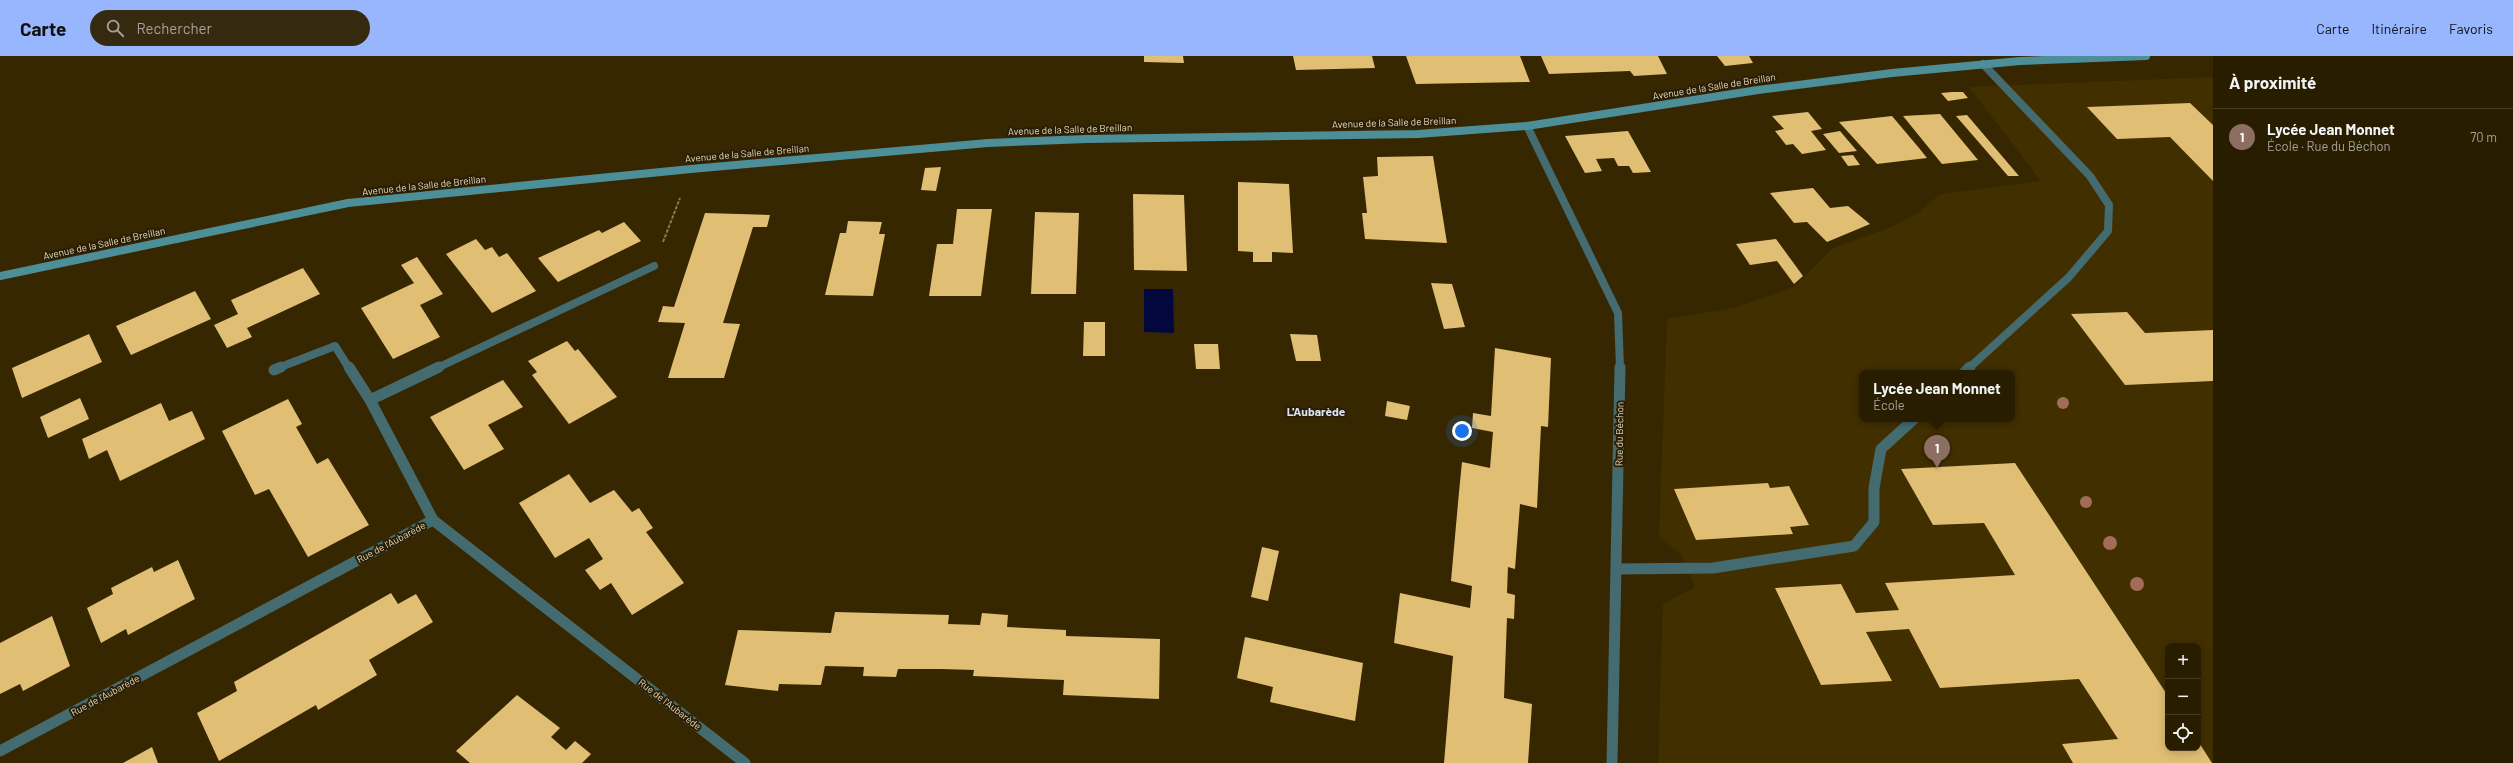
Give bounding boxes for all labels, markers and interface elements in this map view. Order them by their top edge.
search box [90,10,370,46]
text: Carte [20,17,66,40]
icon: search [104,17,126,39]
text: Rechercher [136,19,212,37]
text: Carte [2316,20,2349,37]
text: Itinéraire [2371,20,2427,37]
text: Favoris [2449,20,2493,37]
street label: Avenue de la Salle de Breillan [1652,70,1776,102]
text: À proximité [2229,72,2316,92]
street label: Avenue de la Salle de Breillan [1332,114,1456,130]
text: Lycée Jean Monnet [2267,120,2395,138]
street label: Avenue de la Salle de Breillan [1008,121,1132,137]
text: 1 [2240,129,2244,145]
text: 70 m [2470,129,2497,145]
text: École · Rue du Béchon [2267,138,2391,154]
street label: Avenue de la Salle de Breillan [684,142,810,164]
street label: Avenue de la Salle de Breillan [361,173,487,197]
street label: Avenue de la Salle de Breillan [42,224,166,262]
popup [1859,370,2015,422]
text: Lycée Jean Monnet [1873,379,2001,397]
text: École [1873,397,1905,413]
street label: Rue du Béchon [1612,402,1626,466]
district label: L'Aubarède [1287,404,1346,418]
your location [1452,421,1472,441]
pin: 1 [1924,435,1950,468]
street label: Rue de l'Aubarède [354,519,428,565]
map controls [2165,643,2201,751]
button: + [2165,643,2201,679]
street label: Rue de l'Aubarède [68,672,142,718]
street label: Rue de l'Aubarède [636,676,704,732]
button: − [2165,679,2201,715]
button: locate [2165,715,2201,751]

